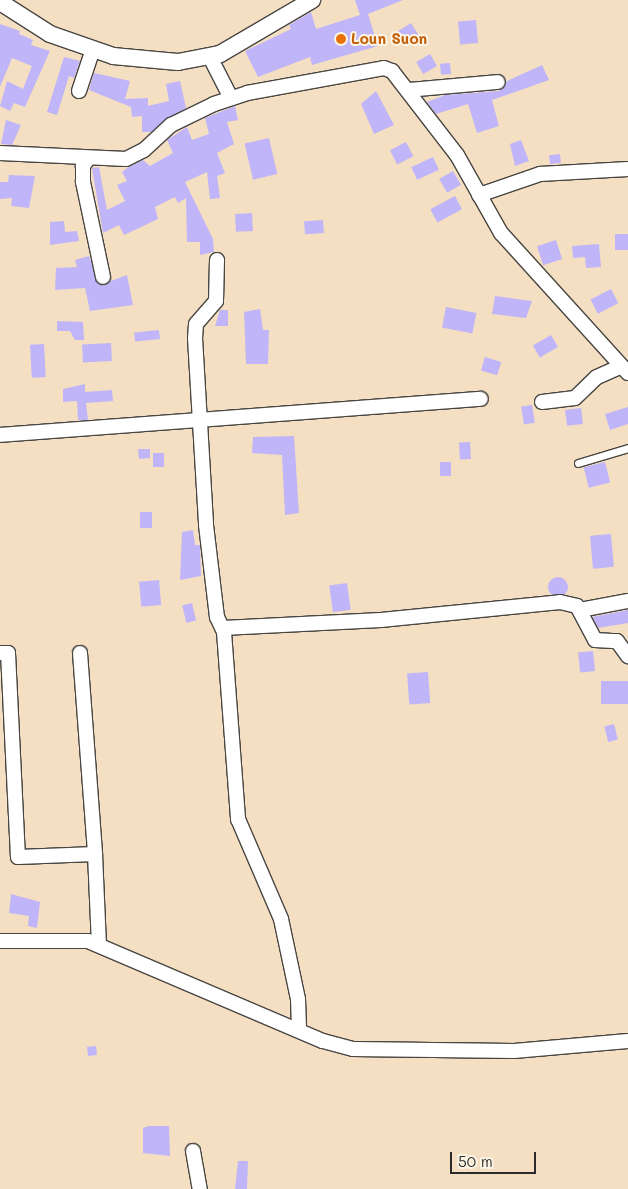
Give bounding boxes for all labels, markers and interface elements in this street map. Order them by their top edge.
place label: Loun Suon [351,30,427,48]
marker: Loun Suon [335,33,347,45]
scale bar [453,1142,539,1174]
text: 50 m [458,1151,493,1171]

